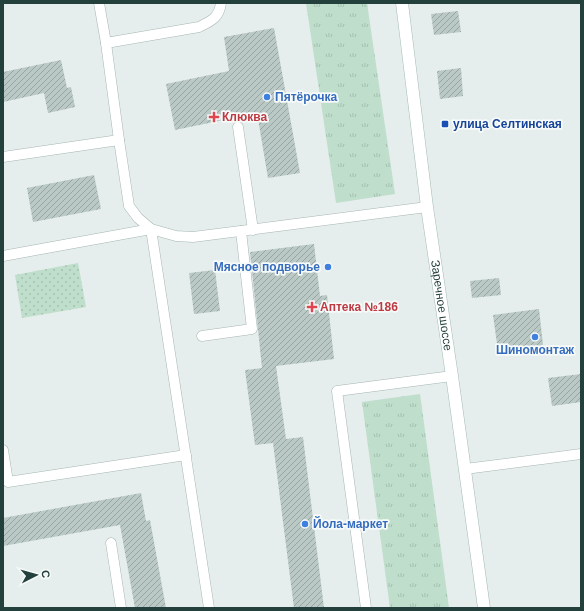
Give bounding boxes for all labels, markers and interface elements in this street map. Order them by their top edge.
place label: Пятёрочка [275,90,338,104]
marker: Пятёрочка [262,92,272,102]
place label: Клюква [222,110,267,124]
marker: Клюква [209,112,219,122]
place label: улица Селтинская [453,117,562,131]
marker: улица Селтинская [440,119,450,129]
street label: Заречное шоссе [428,259,455,352]
place label: Мясное подворье [214,260,320,274]
marker: Мясное подворье [323,262,333,272]
place label: Аптека №186 [320,300,398,314]
marker: Аптека №186 [307,302,317,312]
marker: Шиномонтаж [530,332,540,342]
place label: Шиномонтаж [496,343,575,357]
place label: Йола-маркет [313,516,388,531]
marker: Йола-маркет [300,519,310,529]
north arrow [16,555,56,595]
text: С [40,569,52,579]

